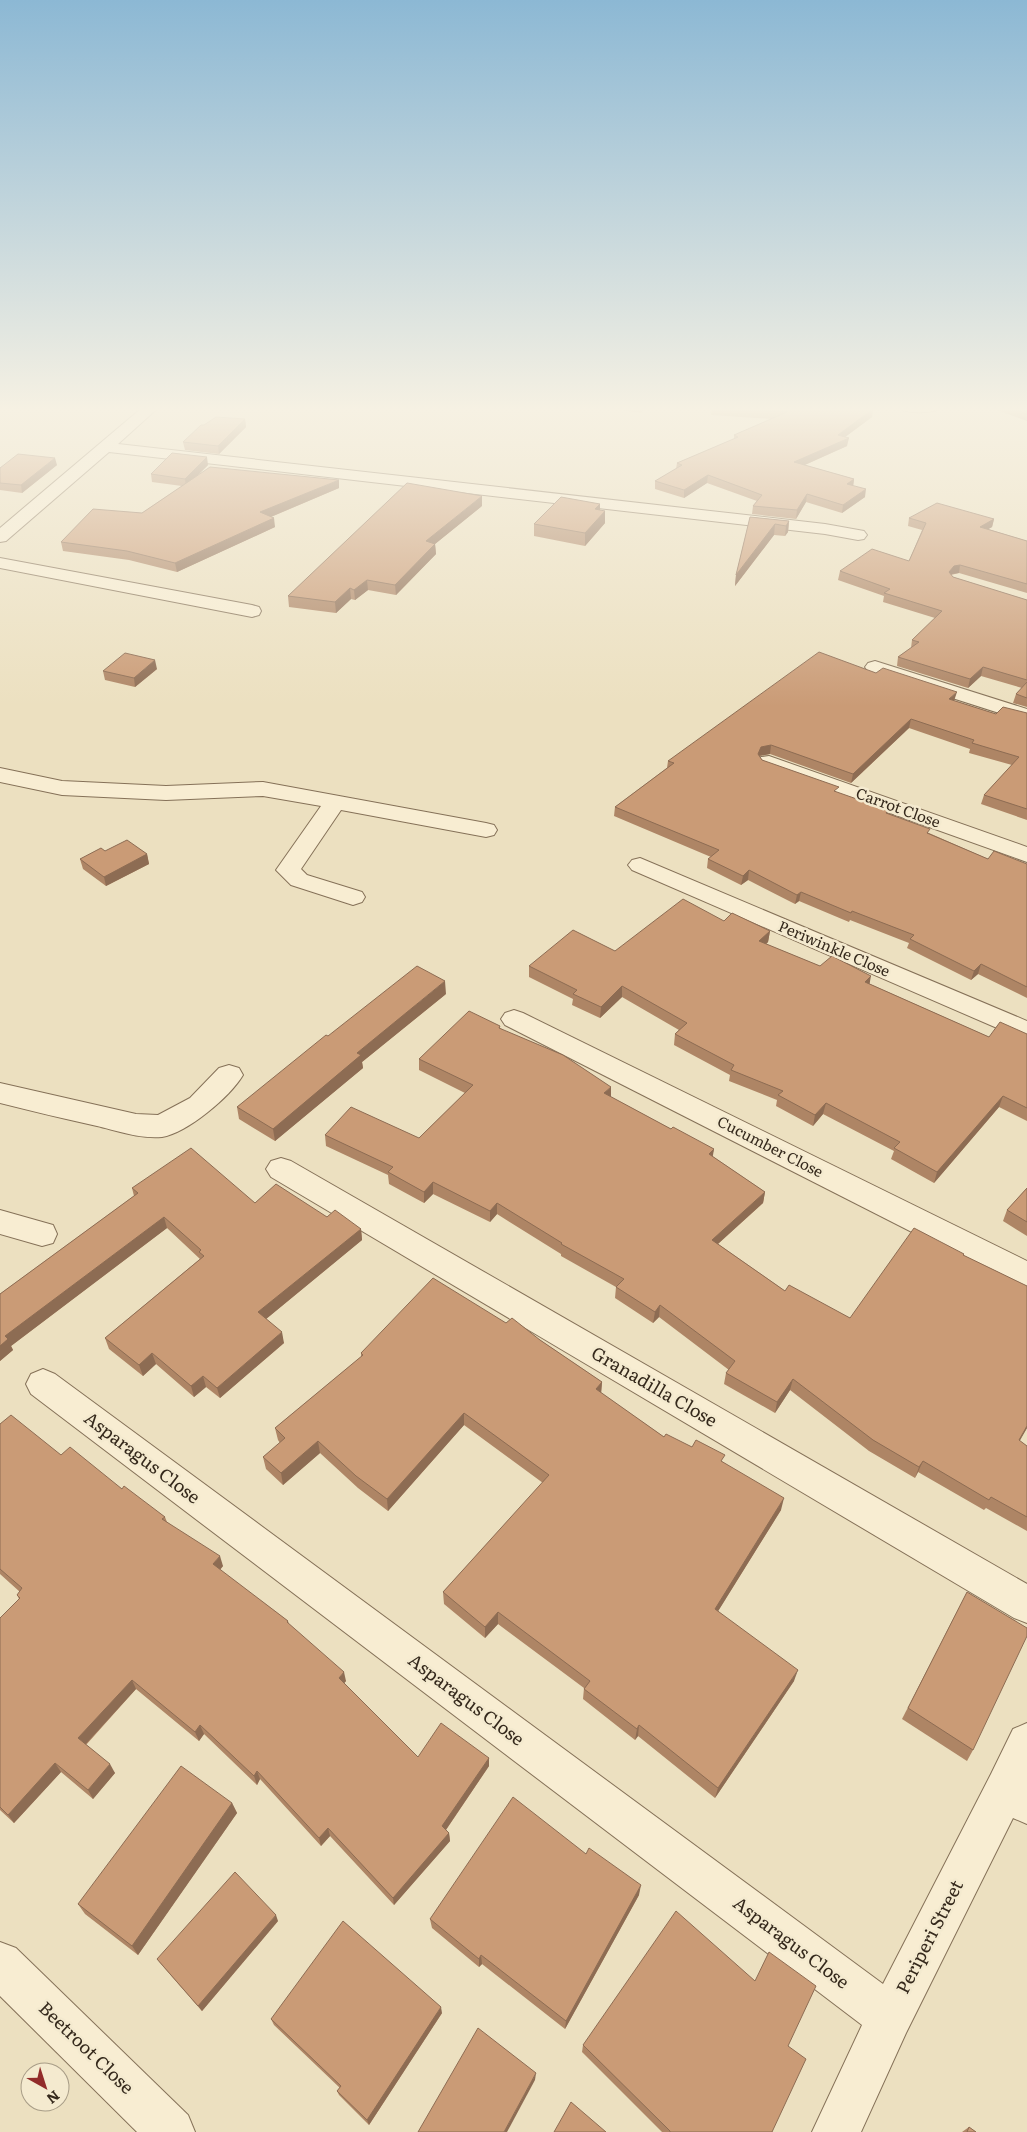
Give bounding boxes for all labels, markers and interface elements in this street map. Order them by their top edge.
street label: Carrot Close [853,781,944,833]
street label: Periwinkle Close [775,914,894,982]
street label: Cucumber Close [714,1109,828,1182]
street label: Granadilla Close [587,1339,723,1433]
street label: Asparagus Close [79,1404,207,1510]
street label: Asparagus Close [403,1646,531,1752]
street label: Periperi Street [888,1874,969,1998]
street label: Asparagus Close [728,1889,856,1995]
street label: Beetroot Close [33,1994,141,2099]
north arrow [20,2062,70,2112]
text: N [43,2086,65,2110]

